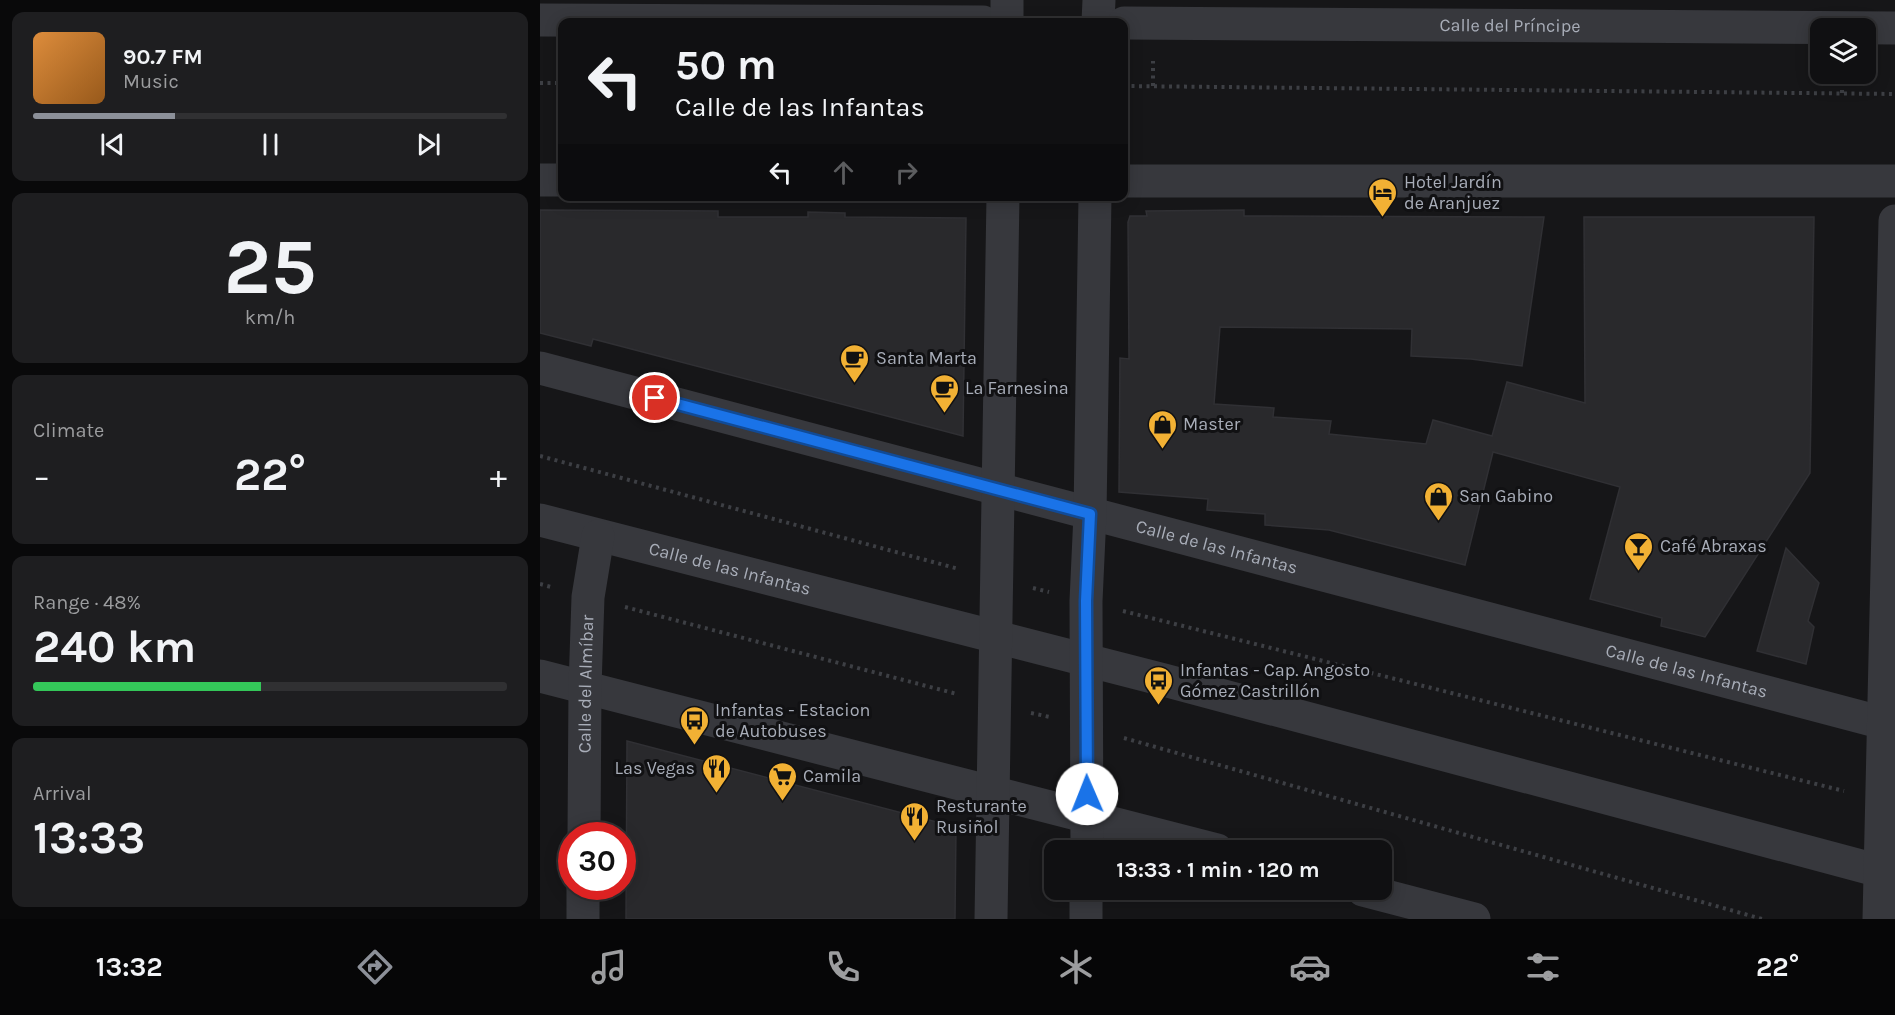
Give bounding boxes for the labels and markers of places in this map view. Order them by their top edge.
place label: Hotel Jardín de Aranjuez [1404,171,1502,214]
hotel icon: Hotel Jardín de Aranjuez [1367,176,1399,218]
cafe icon: Santa Marta [839,342,871,384]
place label: Santa Marta [876,347,977,369]
pin [629,372,680,423]
cafe icon: La Farnesina [928,372,960,414]
place label: La Farnesina [965,377,1069,399]
shop icon: Master [1146,408,1178,450]
place label: Master [1183,413,1241,435]
shop icon: San Gabino [1422,480,1454,522]
place label: San Gabino [1459,485,1553,507]
bar icon: Café Abraxas [1623,530,1655,572]
place label: Café Abraxas [1660,535,1767,557]
place label: Infantas - Cap. Angosto Gómez Castrillón [1180,659,1370,702]
bus stop icon: Infantas - Cap. Angosto Gómez Castrillón [1143,664,1175,706]
place label: Infantas - Estacion de Autobuses [715,699,870,742]
bus stop icon: Infantas - Estacion de Autobuses [678,704,710,746]
restaurant icon: Las Vegas [700,752,732,794]
place label: Las Vegas [615,757,695,779]
supermarket icon: Camila [766,760,798,802]
place label: Camila [803,765,861,787]
place label: Resturante Rusiñol [936,795,1027,838]
restaurant icon: Resturante Rusiñol [899,800,931,842]

